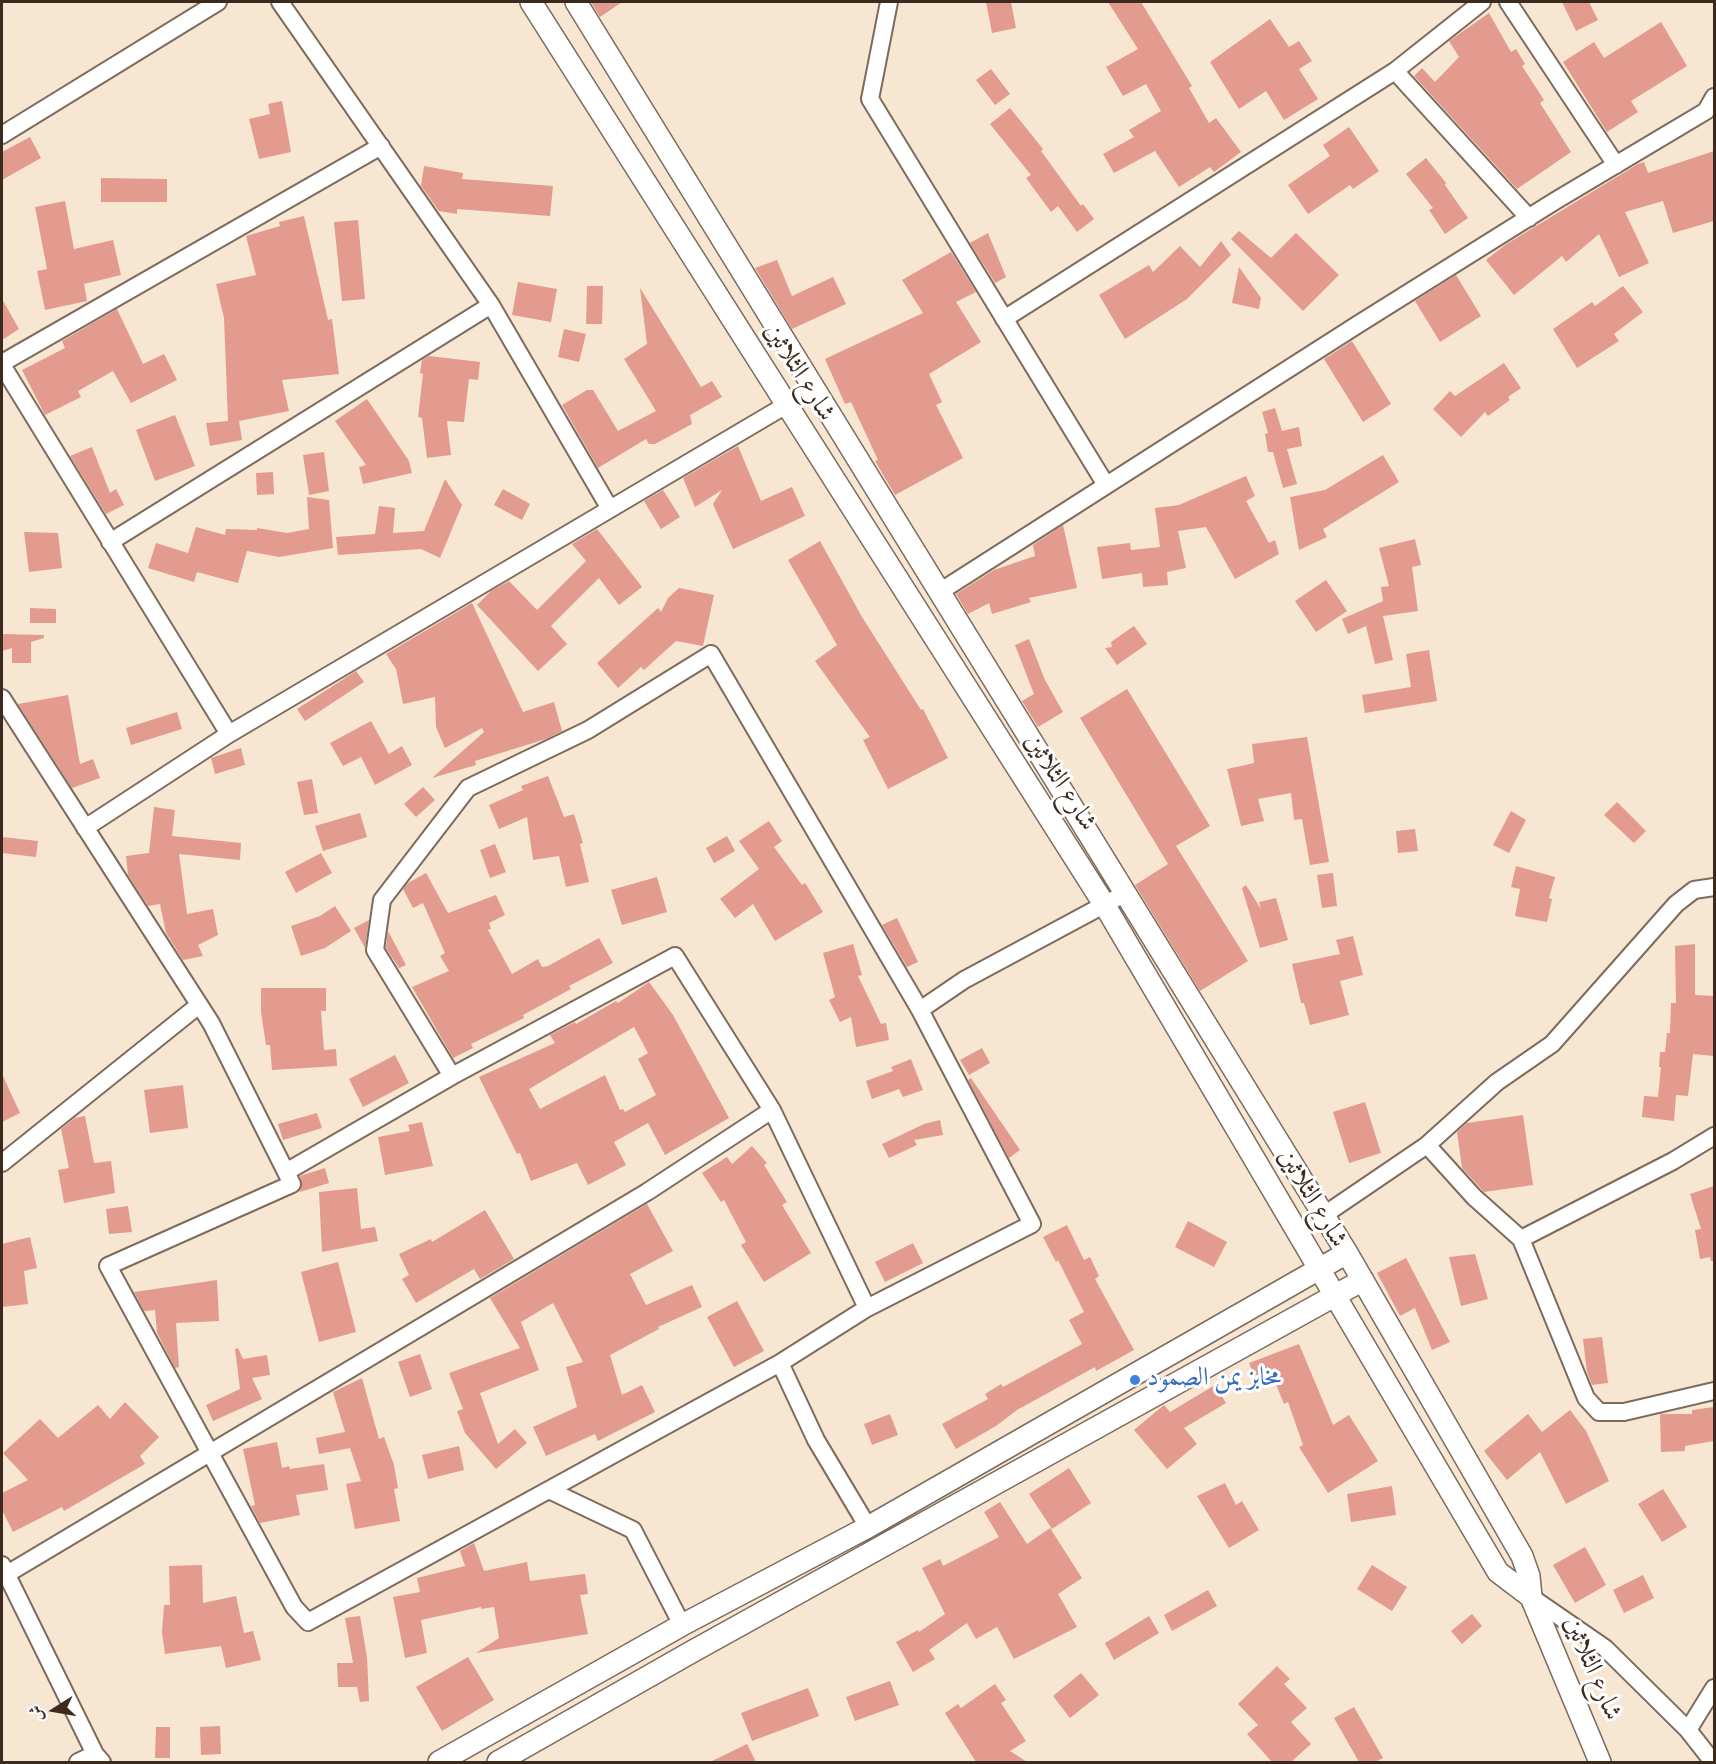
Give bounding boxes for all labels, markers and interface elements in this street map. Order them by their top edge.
street label: شارع الثلاثين [756,318,840,428]
street label: شارع الثلاثين [1016,728,1102,838]
street label: شارع الثلاثين [1269,1144,1353,1254]
place label: مخابز يمن الصمود [1147,1364,1281,1396]
marker: مخابز يمن الصمود [1128,1373,1142,1387]
street label: شارع الثلاثين [1555,1612,1627,1726]
north arrow [24,1680,84,1740]
text: ش [25,1704,48,1723]

